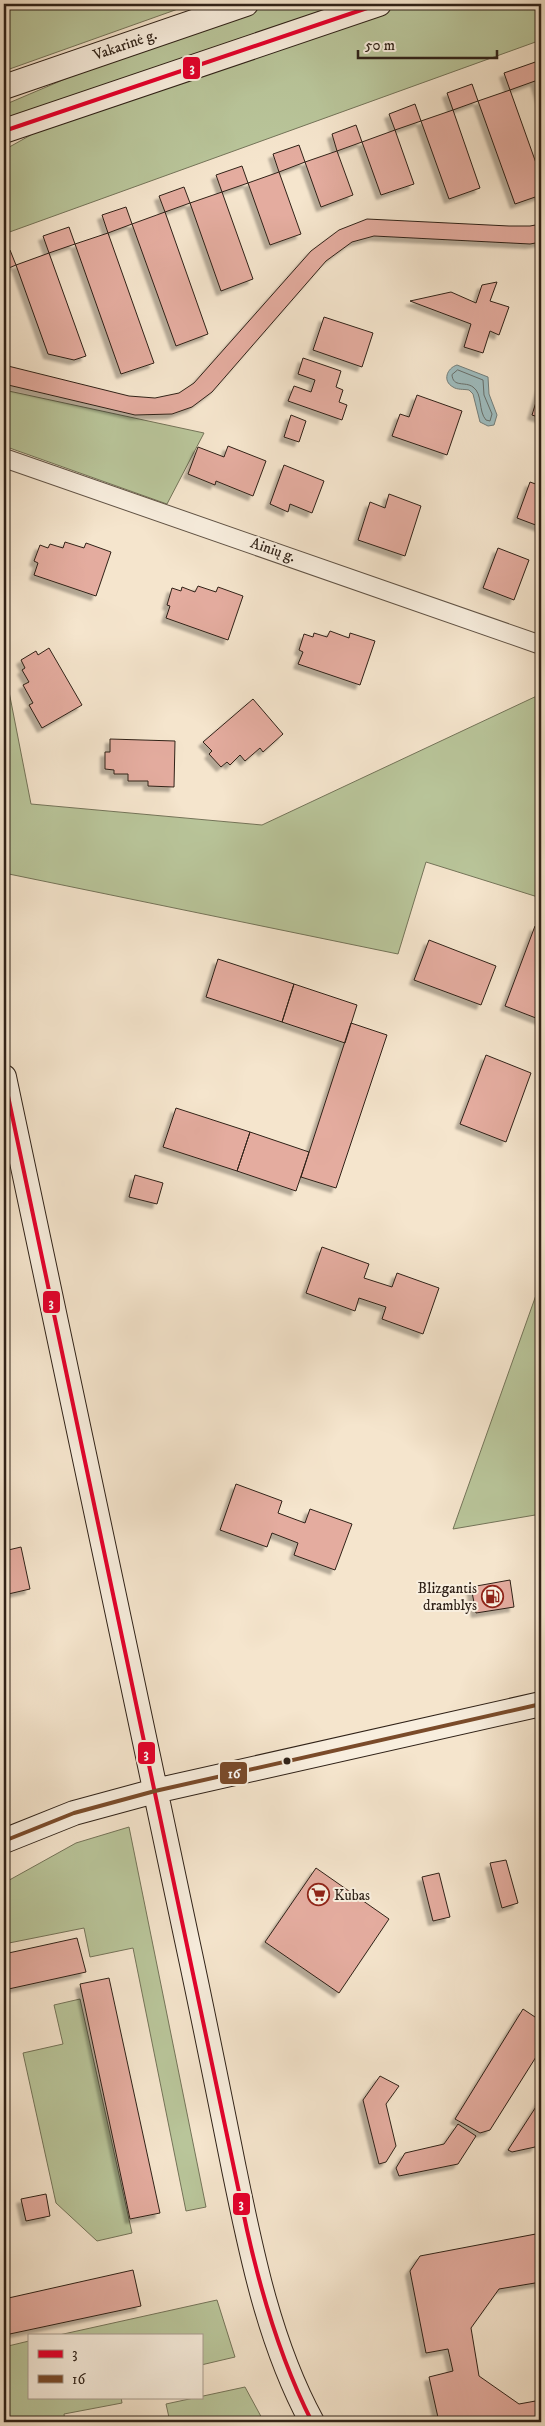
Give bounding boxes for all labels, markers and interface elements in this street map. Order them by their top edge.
street label: Vakarinė g. [90,25,159,65]
scale bar [358,28,496,60]
text: 50 m [365,36,395,55]
line badge: 3 [182,56,201,80]
text: 3 [189,59,195,77]
street label: Ainių g. [248,533,298,567]
line badge: 3 [42,1290,61,1314]
text: 3 [48,1294,54,1312]
place label: Blizgantis dramblys [418,1579,477,1615]
fuel station icon: Blizgantis dramblys [481,1585,505,1609]
line badge: 3 [137,1741,156,1765]
text: 3 [143,1745,149,1763]
unlabelled marker [282,1756,292,1766]
line badge: 16 [219,1761,248,1785]
text: 16 [228,1765,241,1783]
supermarket icon: Kubas [306,1883,330,1907]
place label: Kubas [334,1886,370,1905]
line badge: 3 [232,2192,251,2216]
text: 3 [238,2195,244,2213]
legend [28,2334,202,2398]
text: 3 [72,2344,78,2363]
text: 16 [72,2370,86,2389]

